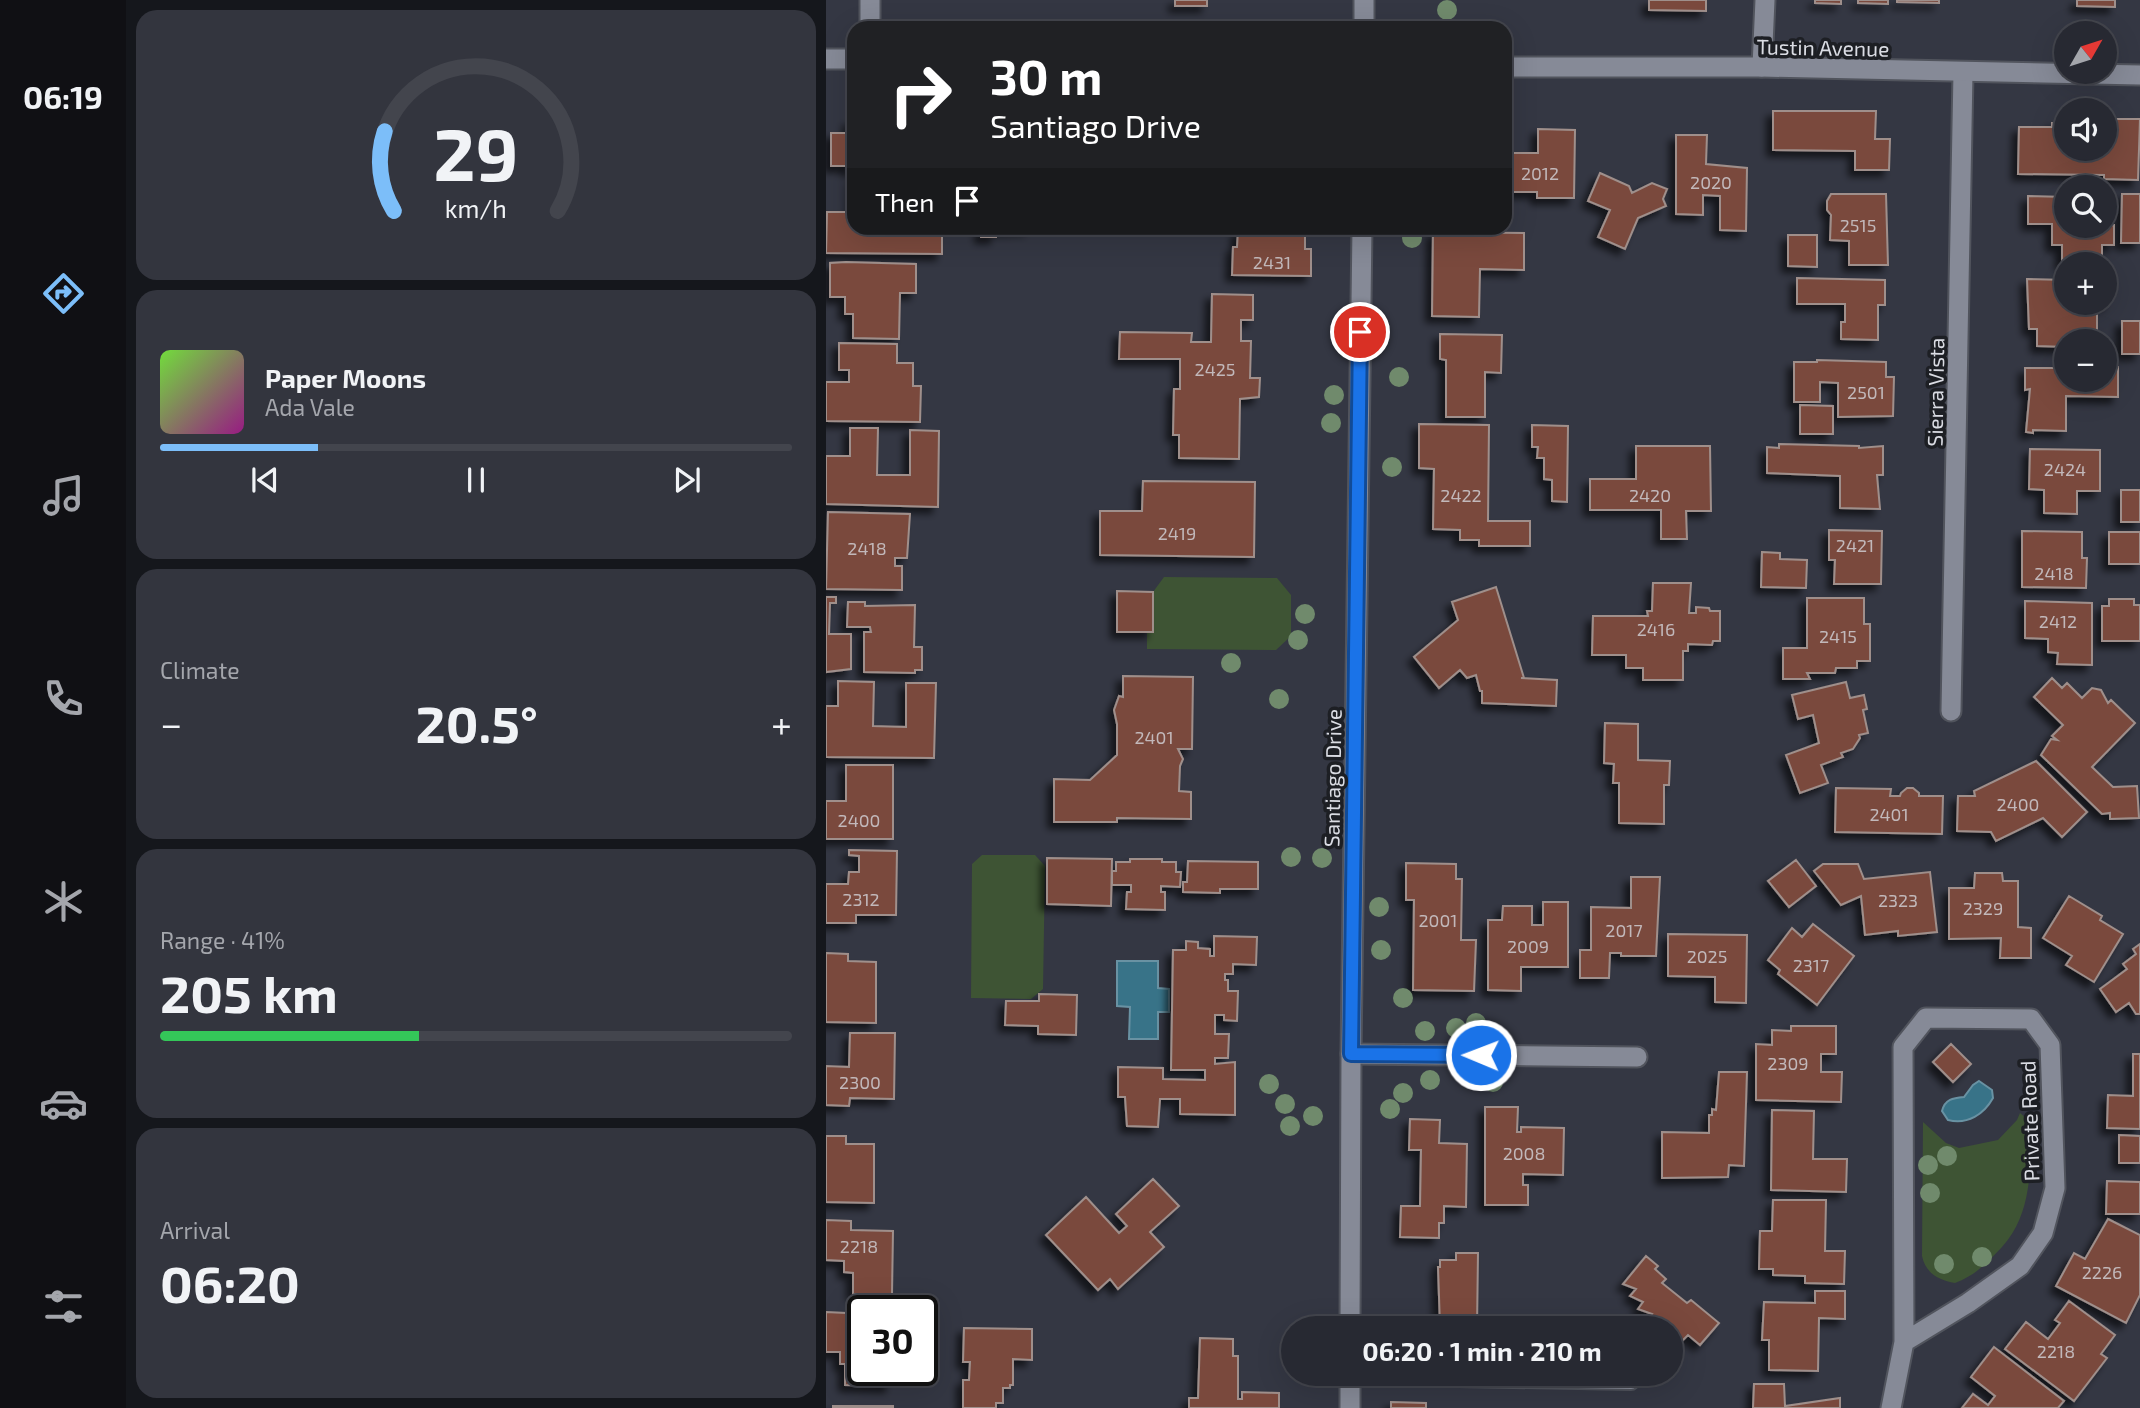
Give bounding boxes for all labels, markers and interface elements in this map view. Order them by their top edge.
north arrow [2054,21,2118,84]
map controls [2054,21,2117,392]
street label: Tustin Avenue [1756,33,1890,61]
text: 30 m [990,46,1102,105]
icon: right [875,49,966,140]
text: 06:19 [23,77,103,115]
button: sound [2054,98,2117,161]
text: Santiago Drive [990,106,1201,144]
text: 29 [433,108,519,196]
house number: 2012 [1521,162,1559,184]
house number: 2020 [1690,171,1732,193]
button: search [2054,175,2117,238]
icon: arrive [948,182,986,220]
text: Then [875,186,934,217]
text: km/h [445,193,507,223]
house number: 2515 [1840,214,1876,236]
house number: 2431 [1253,251,1291,273]
button: + [2054,252,2117,315]
icon: directions [39,269,88,318]
pin [1330,302,1390,362]
icon: arrive [1341,313,1379,351]
button: − [2054,329,2117,392]
street label: Sierra Vista [1922,337,1948,447]
house number: 2425 [1195,358,1235,380]
text: Paper Moons [265,362,426,393]
house number: 2501 [1847,381,1885,403]
text: Ada Vale [265,393,355,421]
house number: 2424 [2044,458,2086,480]
icon: previous [246,461,284,499]
icon: pause [457,461,495,499]
icon: next [668,461,706,499]
icon: music [39,471,88,520]
house number: 2422 [1440,484,1482,506]
house number: 2420 [1629,484,1671,506]
house number: 2419 [1158,522,1196,544]
house number: 2421 [1836,534,1874,556]
house number: 2418 [847,537,887,559]
house number: 2418 [2034,562,2074,584]
house number: 2412 [2039,610,2077,632]
house number: 2416 [1637,618,1675,640]
house number: 2415 [1819,625,1857,647]
text: Climate [160,656,240,684]
icon: phone [39,674,88,723]
text: 20.5° [415,691,538,753]
text: − [160,700,182,746]
text: + [771,700,792,746]
street label: Santiago Drive [1318,709,1346,847]
house number: 2401 [1134,726,1174,748]
house number: 2400 [1997,793,2039,815]
house number: 2401 [1869,803,1909,825]
house number: 2400 [838,809,880,831]
icon: climate [39,877,88,926]
house number: 2312 [842,888,880,910]
house number: 2323 [1878,889,1918,911]
house number: 2329 [1963,897,2003,919]
house number: 2001 [1419,909,1458,931]
house number: 2017 [1605,919,1643,941]
text: Range · 41% [160,926,285,954]
house number: 2009 [1507,935,1549,957]
house number: 2025 [1687,945,1727,967]
house number: 2317 [1793,954,1829,976]
text: 205 km [160,961,338,1023]
position arrow [1444,1018,1518,1092]
house number: 2309 [1767,1052,1809,1074]
street label: Private Road [2014,1060,2044,1182]
house number: 2300 [839,1071,881,1093]
icon: car [39,1079,88,1128]
house number: 2008 [1503,1142,1545,1164]
text: Arrival [160,1216,230,1244]
house number: 2218 [840,1235,878,1257]
text: 06:20 [160,1251,300,1313]
house number: 2226 [2082,1261,2122,1283]
icon: filters [39,1282,88,1331]
speed limit sign: 30 [847,1295,938,1386]
text: 06:20 · 1 min · 210 m [1362,1335,1602,1366]
house number: 2218 [2037,1340,2075,1362]

